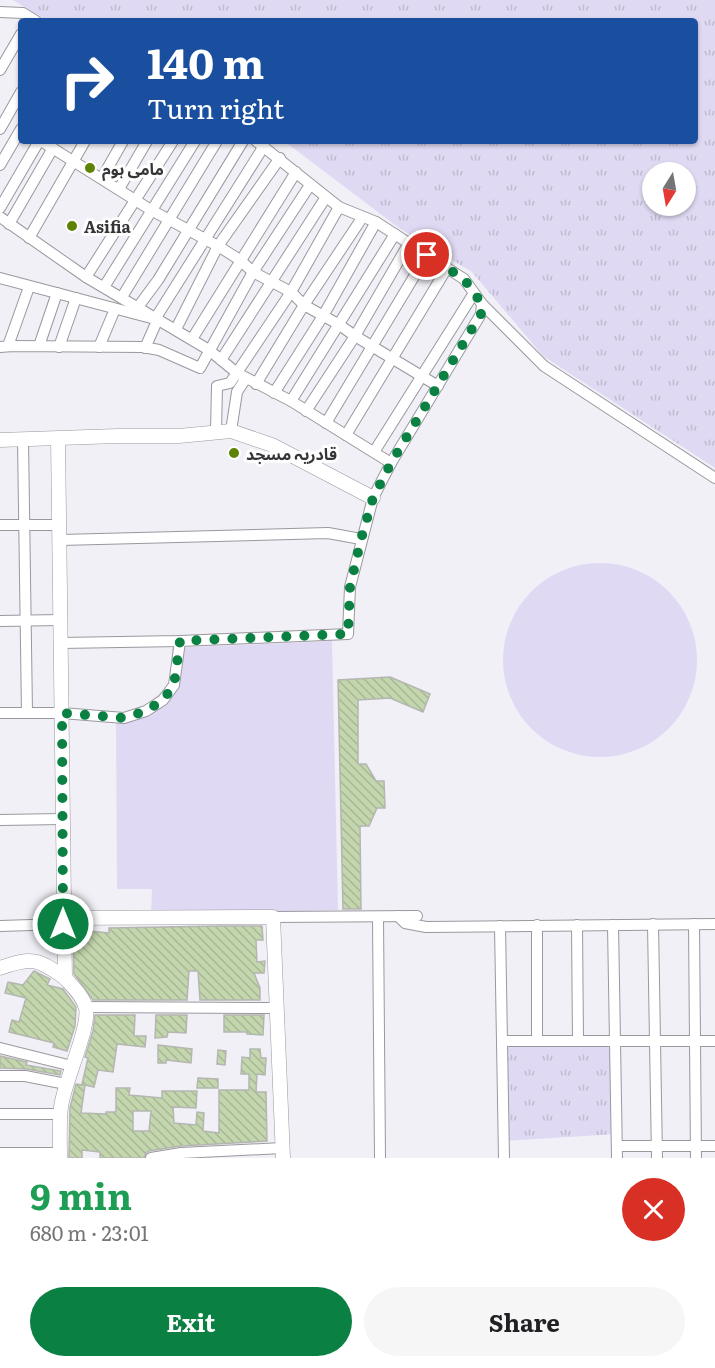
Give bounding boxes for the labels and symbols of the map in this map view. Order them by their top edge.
place label: مامی ہوم [102,156,164,181]
marker: مامی ہوم [83,161,97,175]
north arrow [642,162,696,216]
place label: Asifia [84,214,131,238]
marker: Asifia [65,219,79,233]
pin [401,229,452,280]
place label: قادریہ مسجد [246,441,337,465]
marker: قادریہ مسجد [227,446,241,460]
position arrow [31,892,95,956]

